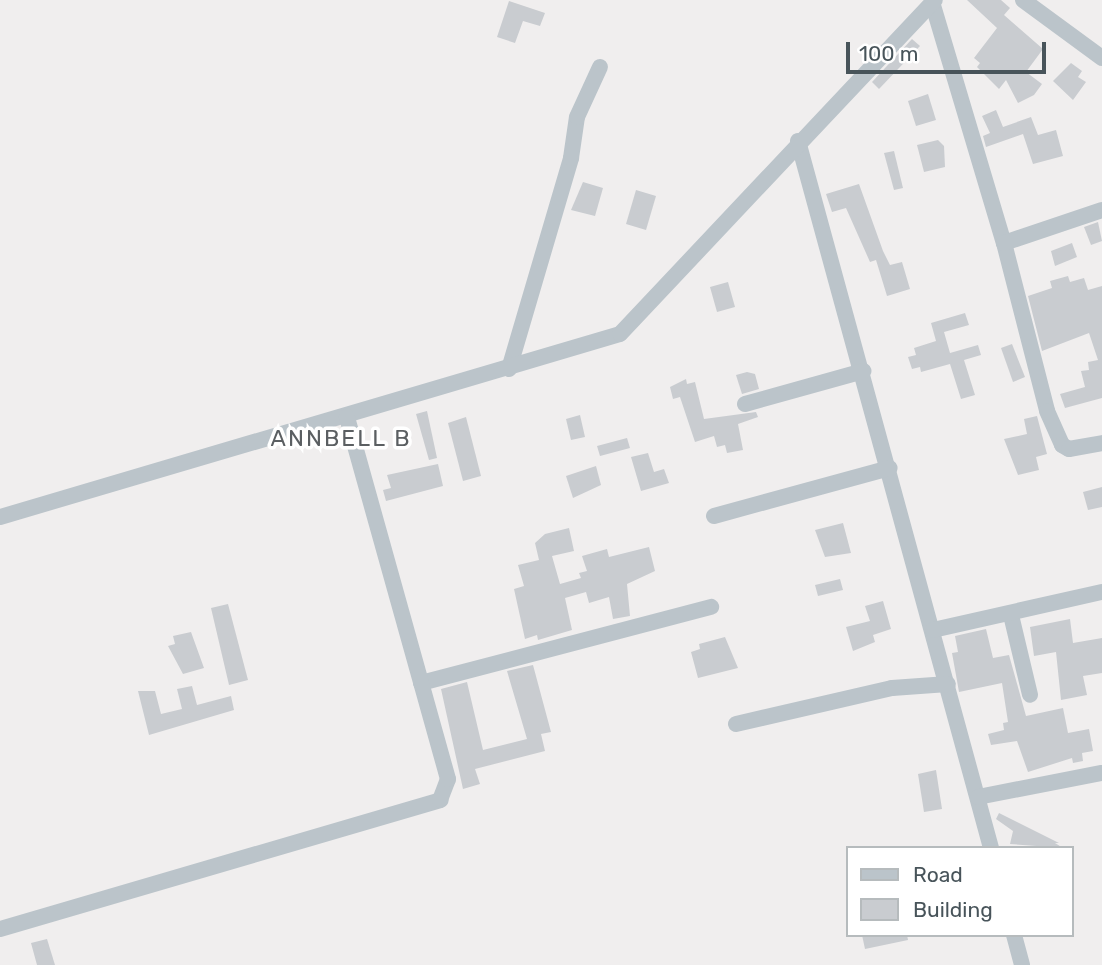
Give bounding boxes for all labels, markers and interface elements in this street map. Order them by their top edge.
scale bar [850,28,1050,72]
text: 100 m [859,41,918,66]
district label: ANNBELL B [271,424,411,452]
legend [846,846,1074,937]
text: Road [913,862,963,887]
text: Building [913,897,993,922]

